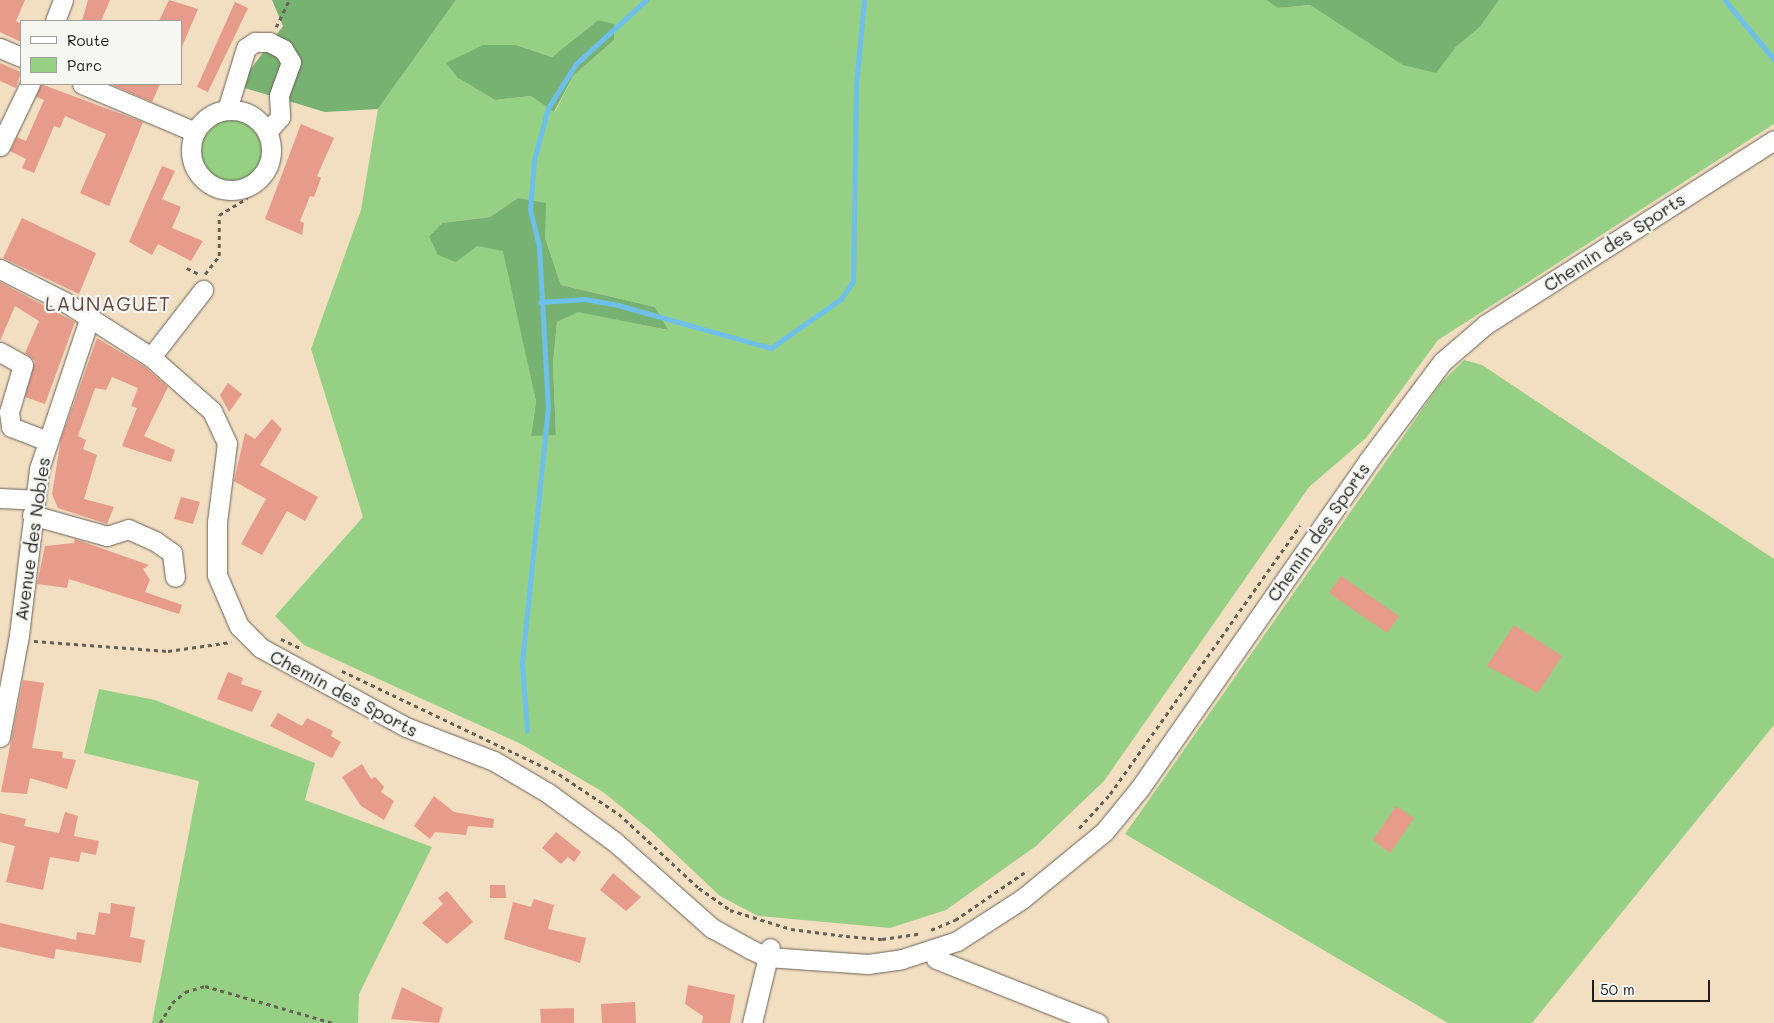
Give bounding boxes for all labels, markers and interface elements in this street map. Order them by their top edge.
legend [20,20,182,85]
text: Route [67,30,110,50]
text: Parc [67,55,102,75]
street label: Chemin des Sports [1539,188,1689,296]
district label: LAUNAGUET [44,291,172,315]
street label: Avenue des Nobles [10,456,54,622]
street label: Chemin des Sports [1262,458,1374,606]
street label: Chemin des Sports [266,645,422,741]
scale bar [1594,970,1712,1002]
text: 50 m [1600,979,1635,999]

